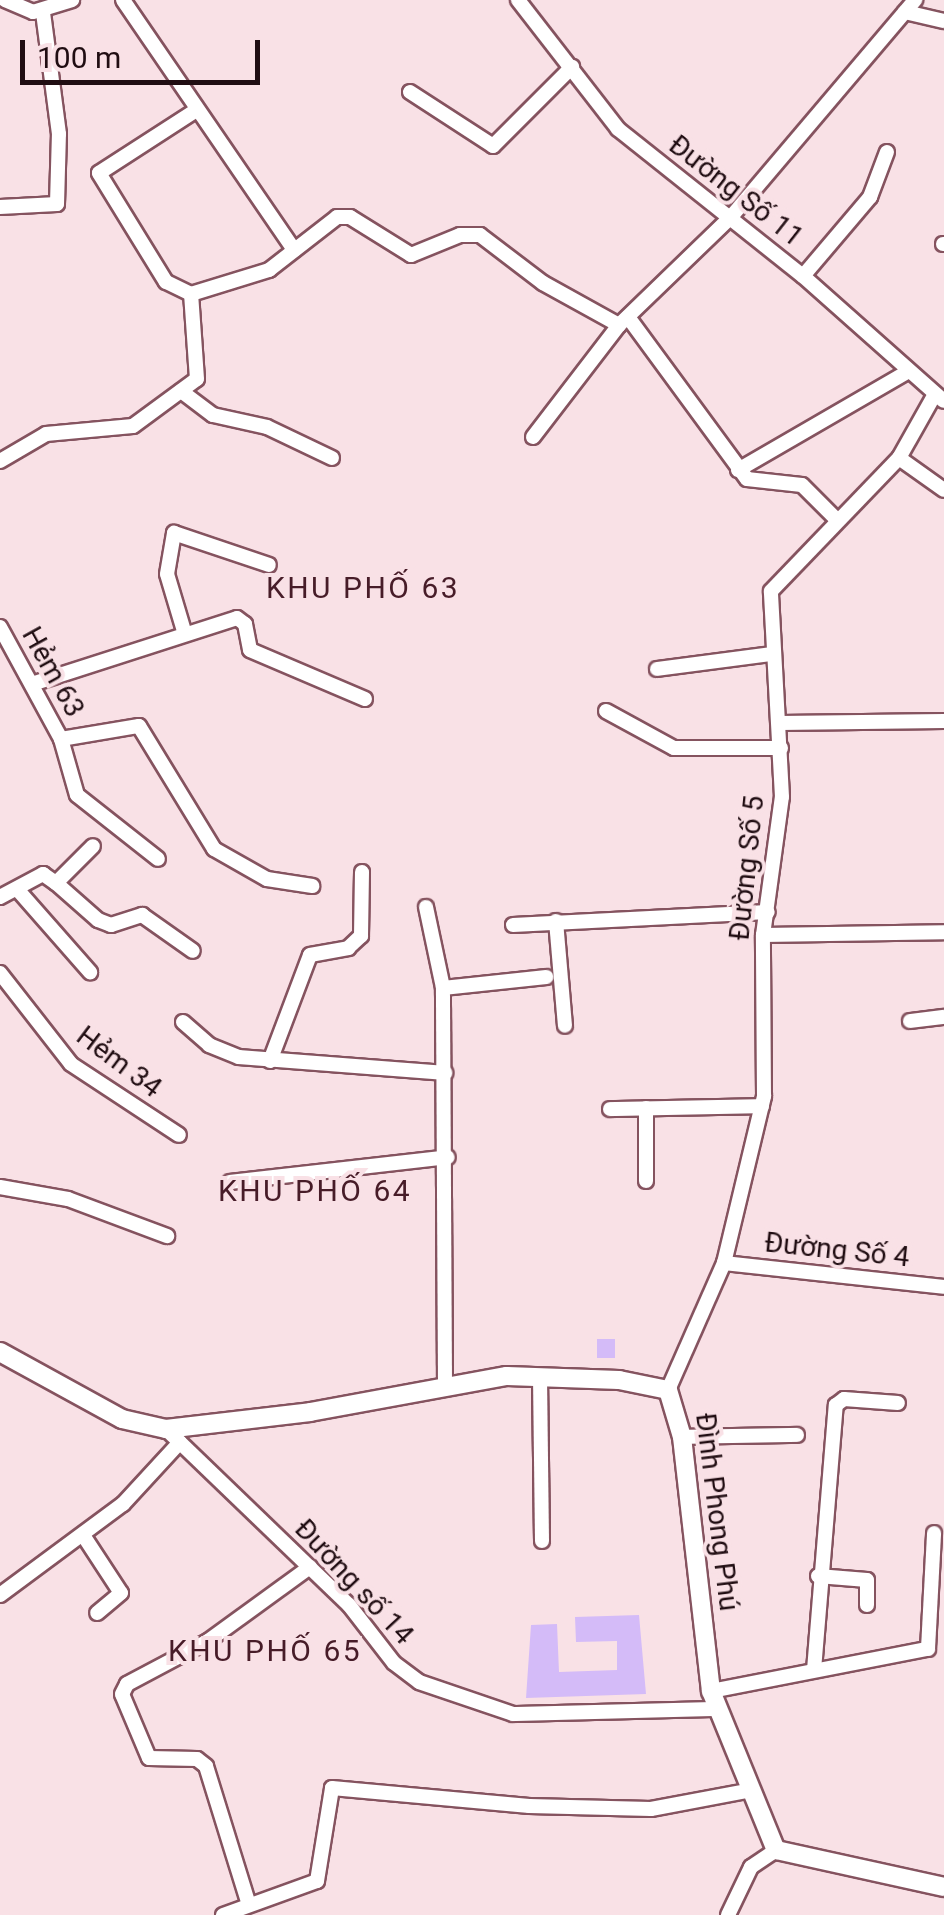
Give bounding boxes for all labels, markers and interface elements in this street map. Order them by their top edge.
scale bar [25,20,265,82]
text: 100 m [37,40,121,75]
street label: Đường Số 11 [662,128,810,254]
district label: KHU PHỐ 63 [266,570,460,606]
street label: Hẻm 63 [15,621,91,723]
street label: Đường Số 5 [723,794,771,942]
street label: Hẻm 34 [70,1019,168,1105]
district label: KHU PHỐ 64 [218,1173,412,1209]
street label: Đường Số 4 [763,1226,911,1274]
street label: Đình Phong Phú [688,1411,746,1613]
street label: Đường số 14 [287,1512,421,1652]
district label: KHU PHỐ 65 [168,1633,362,1669]

